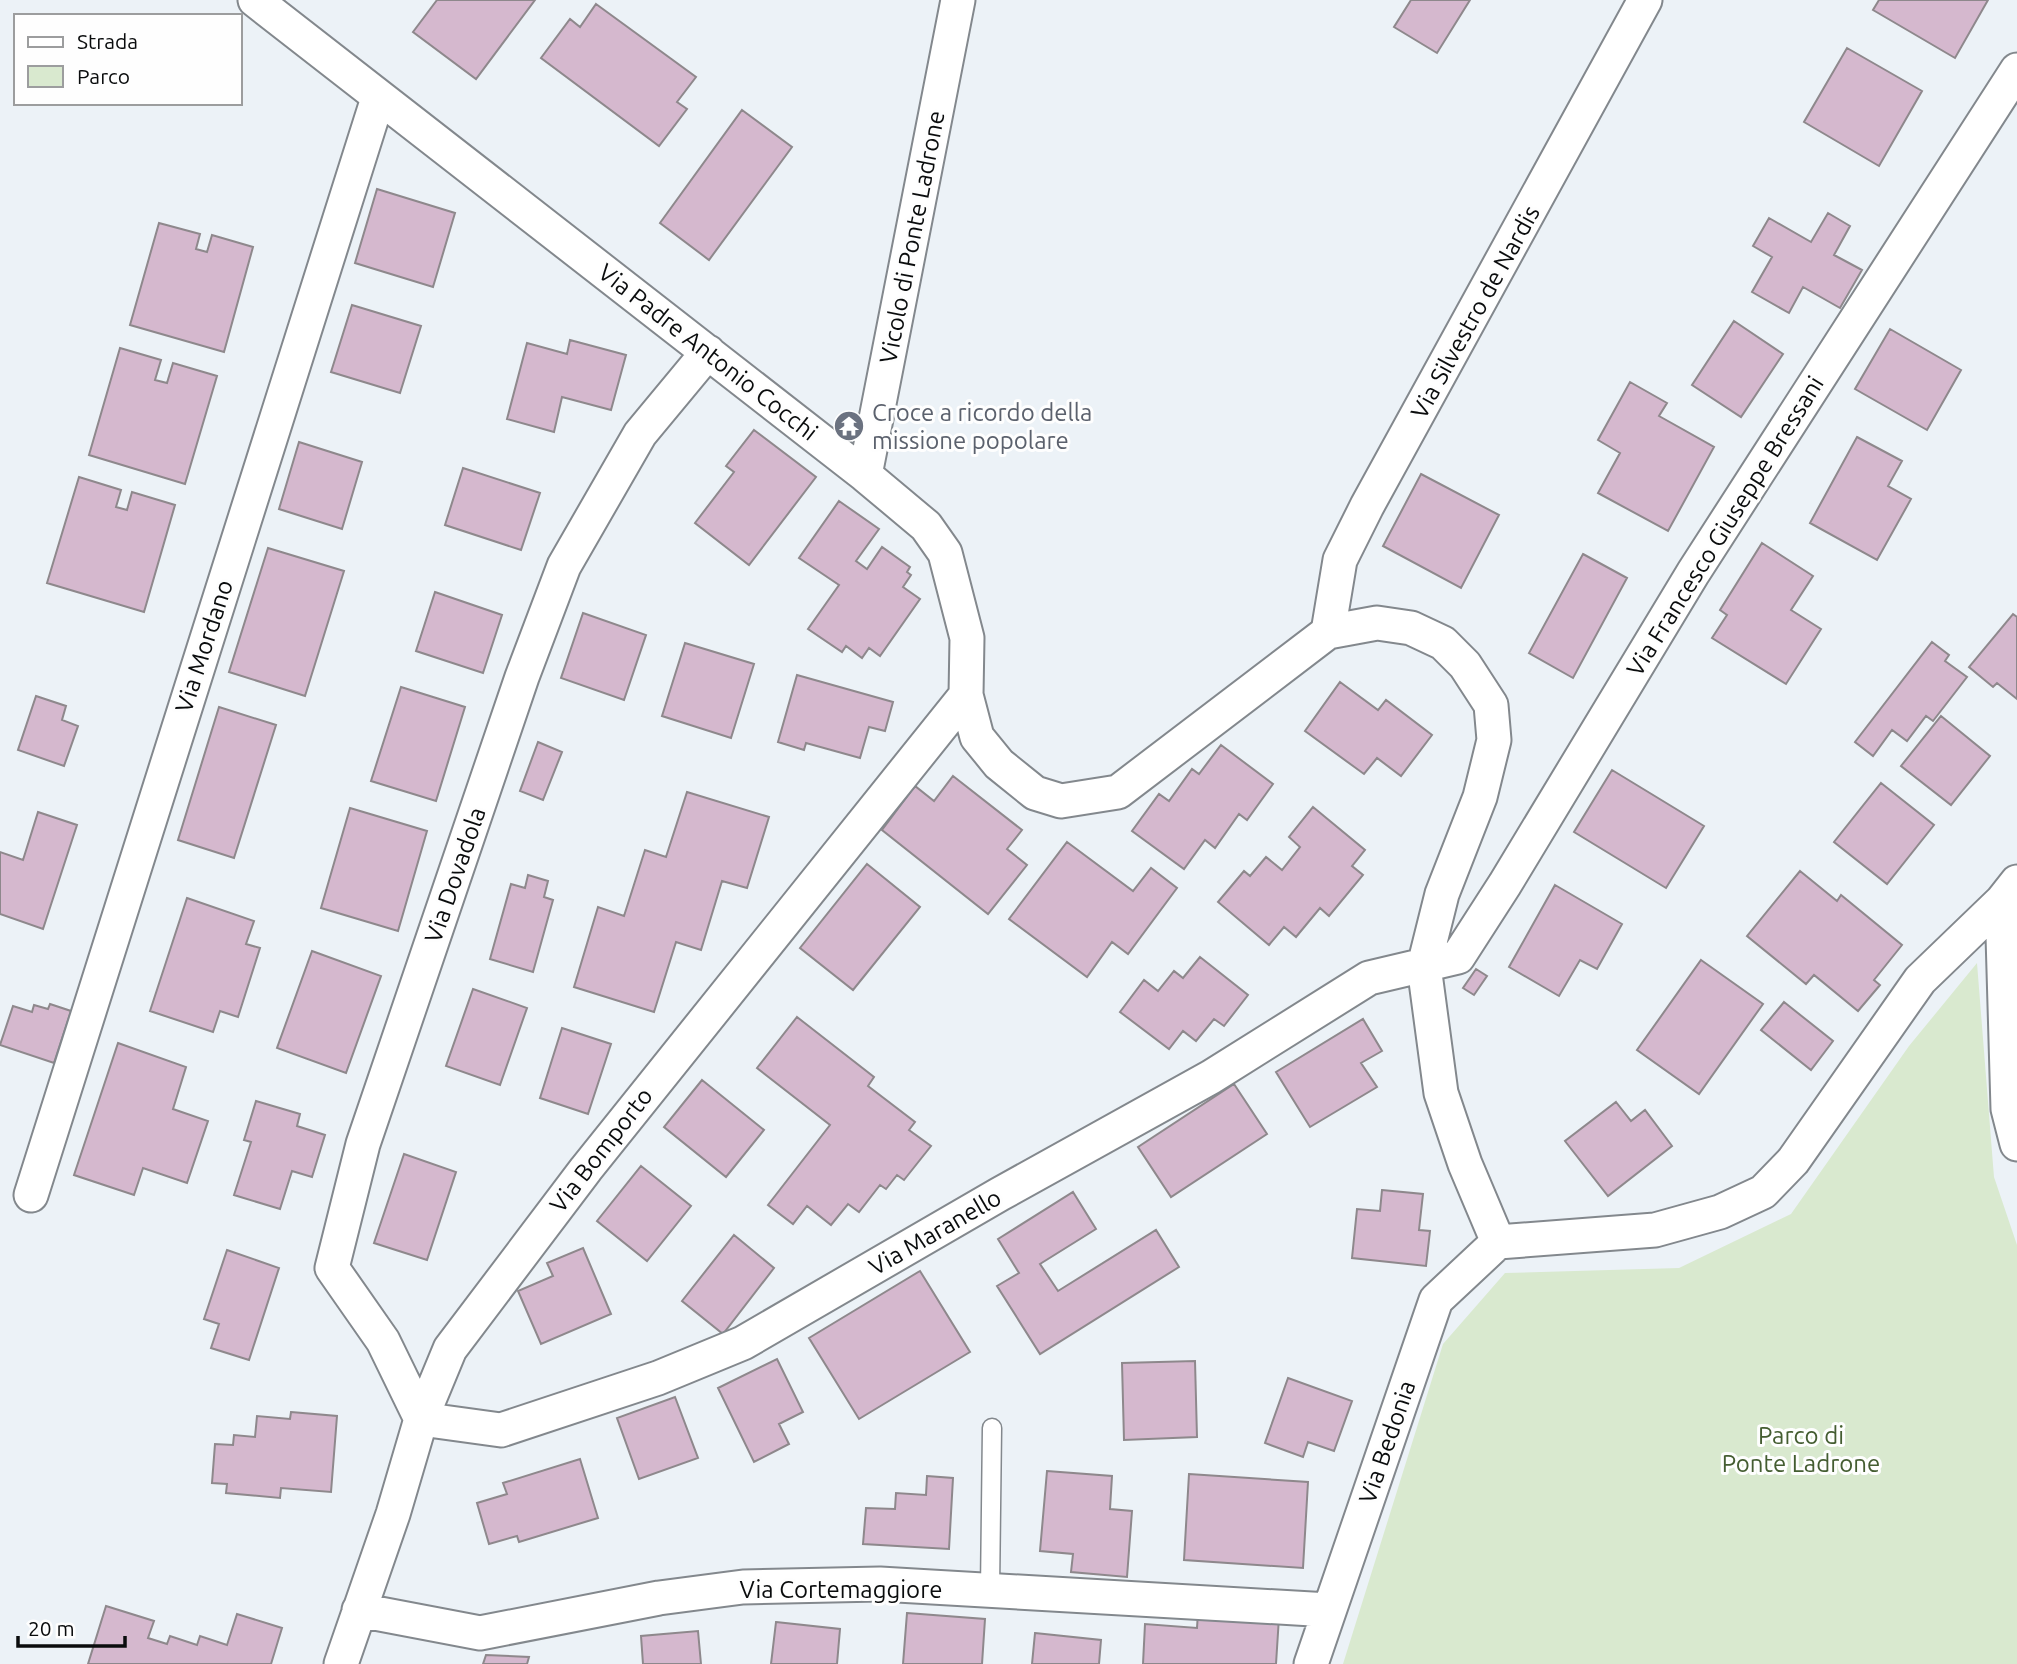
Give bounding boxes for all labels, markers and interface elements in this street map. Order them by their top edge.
legend [14,14,242,105]
text: Strada [77,29,138,53]
text: Parco [77,64,130,88]
street label: Vicolo di Ponte Ladrone [874,108,950,366]
street label: Via Silvestro de Nardis [1405,201,1545,423]
street label: Via Padre Antonio Cocchi [593,258,823,446]
street label: Via Francesco Giuseppe Bressani [1621,371,1829,681]
place label: Croce a ricordo della missione popolare [872,399,1092,454]
temple icon: Croce a ricordo della missione popolare [832,409,866,443]
street label: Via Mordano [170,576,238,716]
street label: Via Dovadola [419,804,491,946]
street label: Via Bomporto [544,1082,658,1218]
street label: Via Maranello [864,1183,1006,1281]
street label: Via Bedonia [1353,1377,1421,1507]
park label: Parco di Ponte Ladrone [1722,1422,1880,1477]
street label: Via Cortemaggiore [740,1576,942,1603]
scale bar [18,1604,124,1648]
text: 20 m [28,1616,75,1640]

